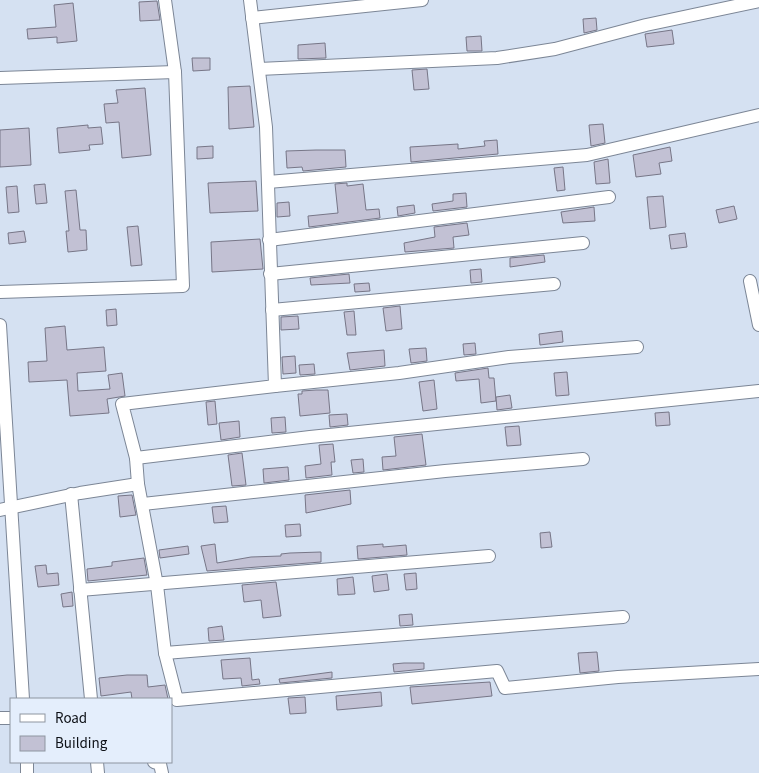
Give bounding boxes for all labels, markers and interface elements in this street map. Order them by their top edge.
legend [10,698,172,763]
text: Road [55,708,87,729]
text: Building [55,733,108,754]

